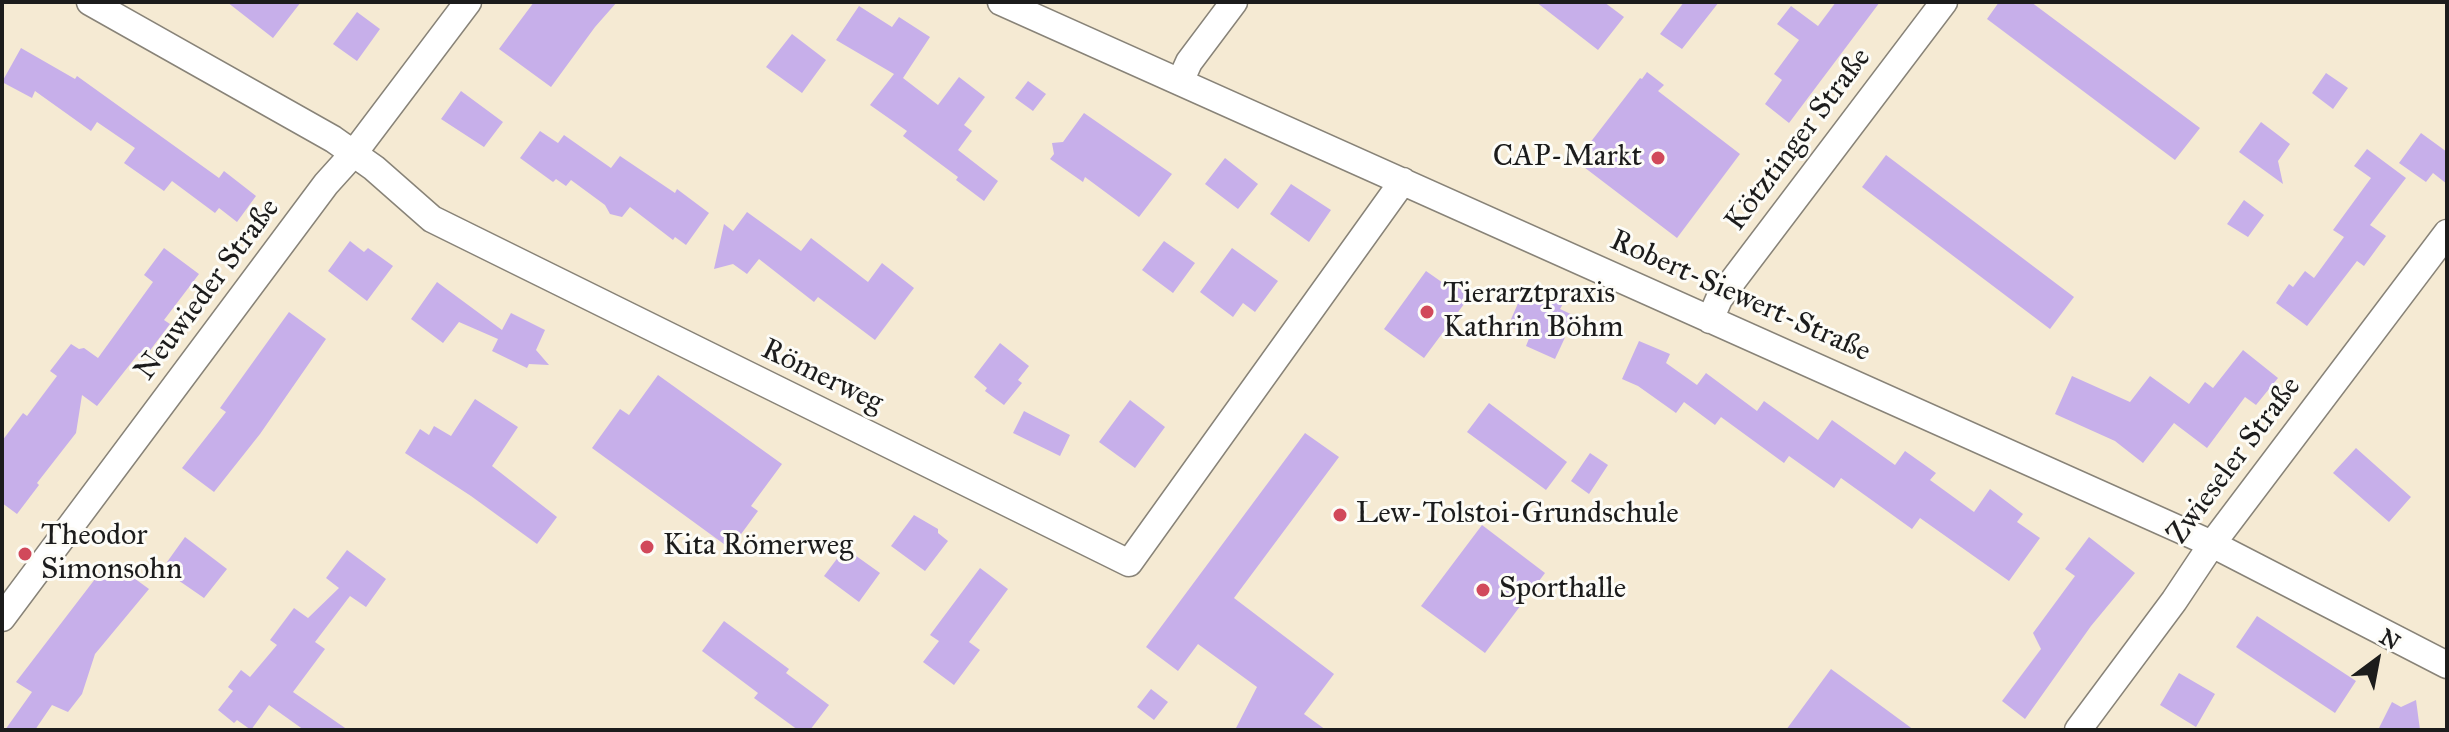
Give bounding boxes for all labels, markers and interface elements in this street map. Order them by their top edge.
street label: Kötztinger Straße [1718,41,1880,239]
place label: CAP-Markt [1493,140,1642,176]
marker: CAP-Markt [1649,149,1667,167]
street label: Neuwieder Straße [128,192,288,388]
street label: Robert-Siewert-Straße [1604,223,1876,371]
place label: Tierarztpraxis Kathrin Böhm [1443,277,1623,348]
marker: Tierarztpraxis Kathrin Böhm [1418,303,1436,321]
street label: Römerweg [755,332,889,422]
street label: Zwieseler Straße [2160,370,2310,552]
place label: Lew-Tolstoi-Grundschule [1356,497,1679,533]
marker: Lew-Tolstoi-Grundschule [1331,506,1349,524]
place label: Theodor Simonsohn [41,519,182,590]
place label: Kita Römerweg [663,529,853,565]
marker: Kita Römerweg [638,538,656,556]
marker: Theodor Simonsohn [16,545,34,563]
place label: Sporthalle [1499,572,1626,608]
marker: Sporthalle [1474,581,1492,599]
north arrow [2337,620,2417,700]
text: N [2375,623,2405,656]

